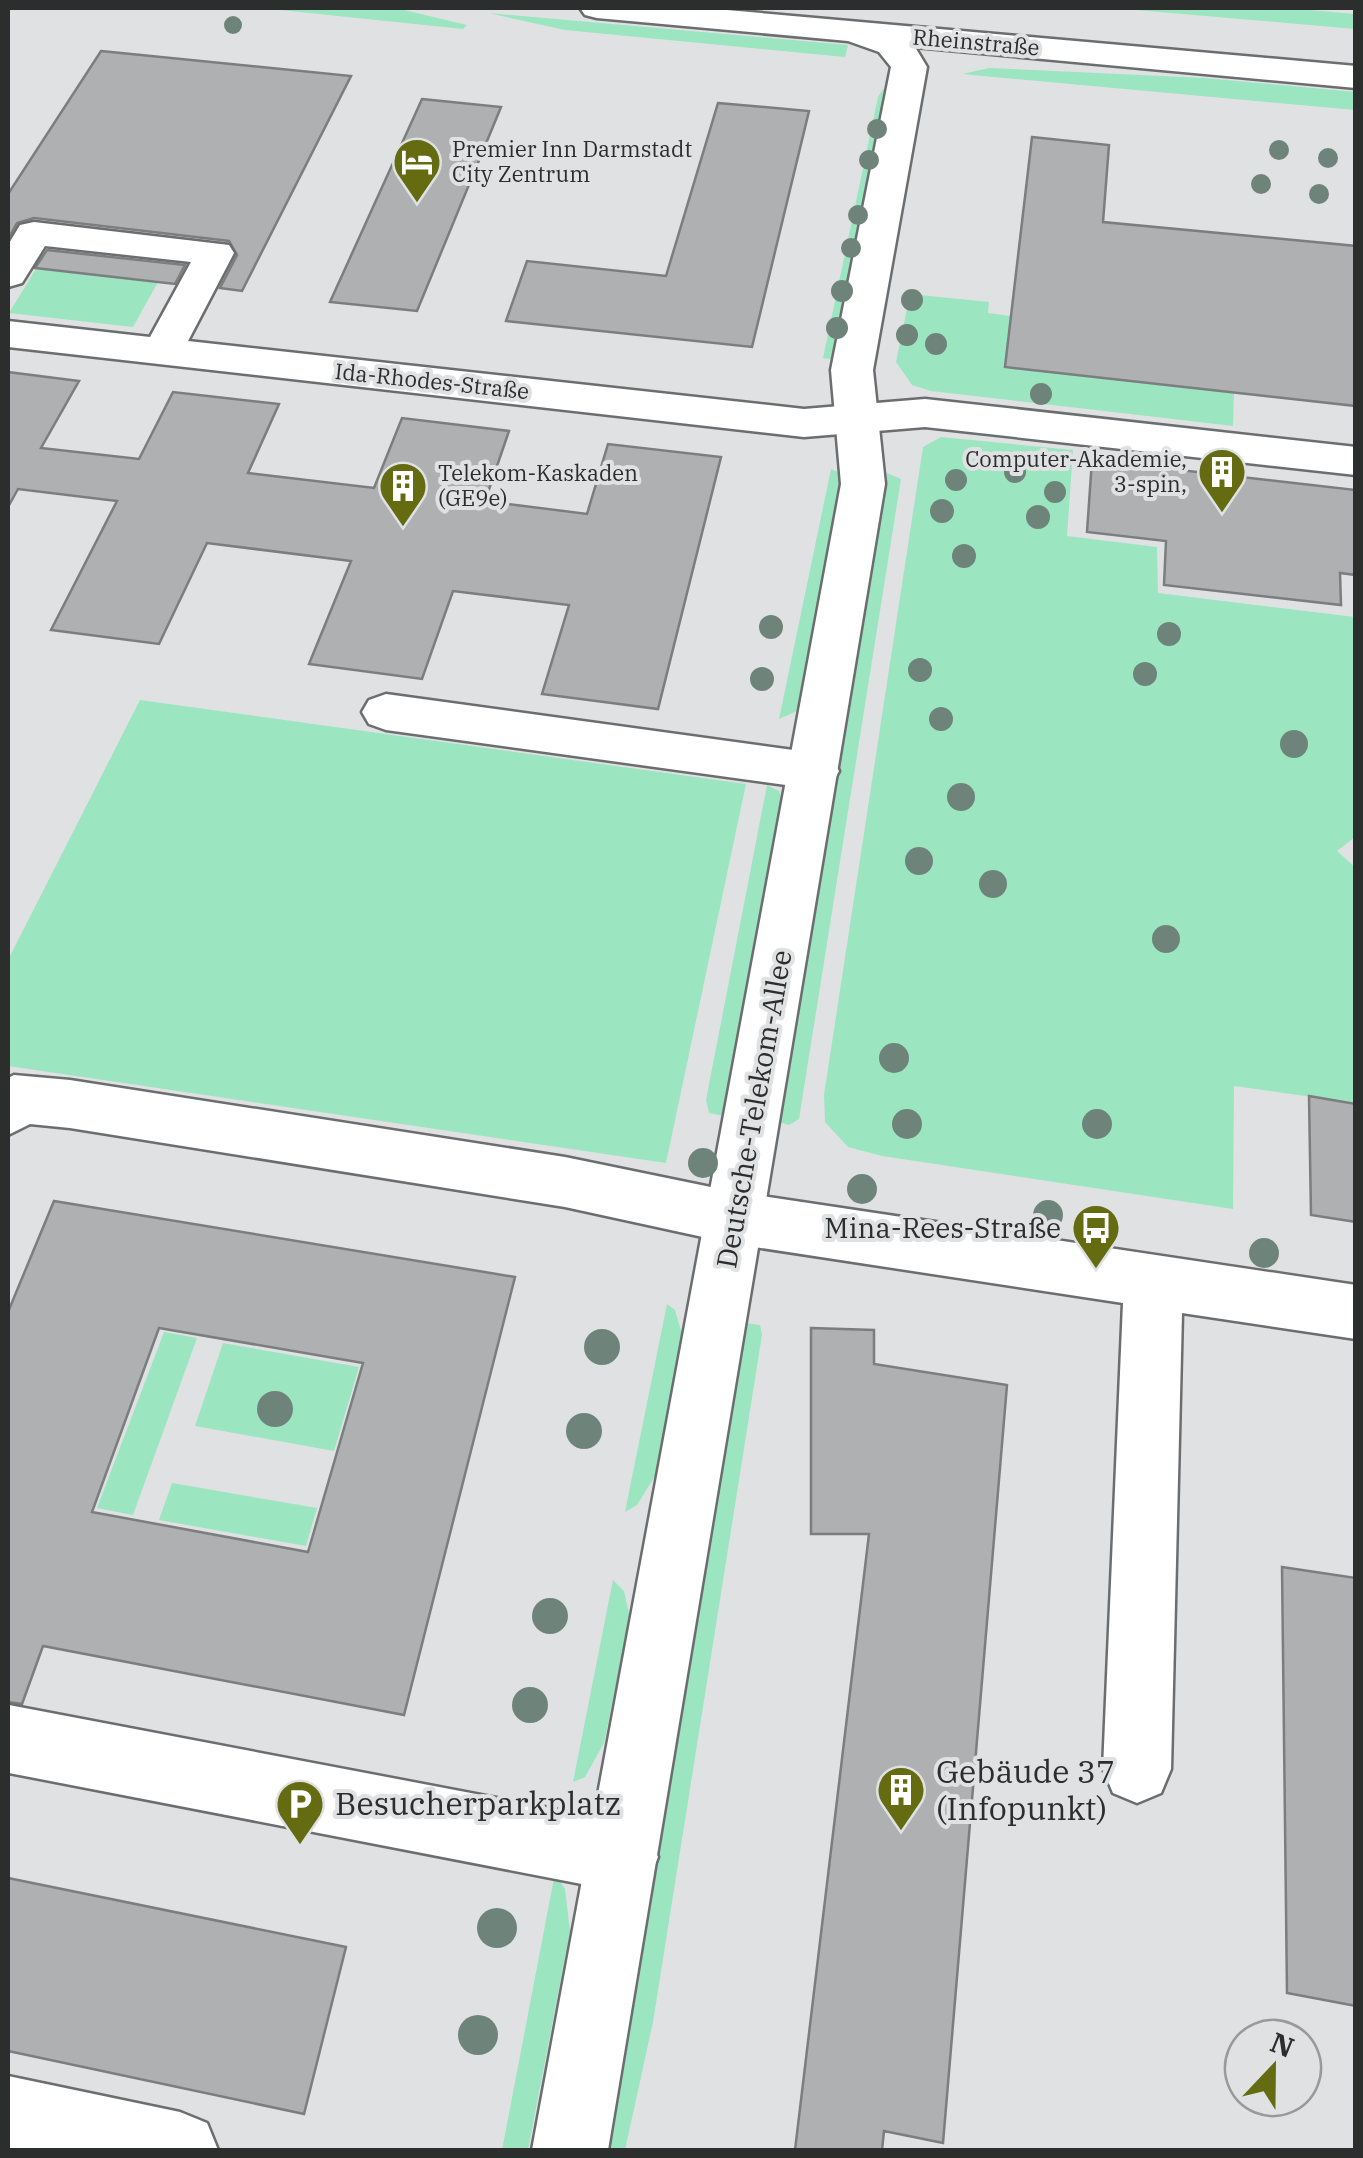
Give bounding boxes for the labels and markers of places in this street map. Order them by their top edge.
place label: Premier Inn Darmstadt City Zentrum [452,134,692,188]
hotel icon: Premier Inn Darmstadt City Zentrum [391,136,443,204]
place label: Computer-Akademie, 3-spin, [965,444,1187,498]
building icon: Computer-Akademie, 3-spin, [1196,446,1248,514]
place label: Telekom-Kaskaden (GE9e) [438,458,638,512]
building icon: Telekom-Kaskaden (GE9e) [377,460,429,528]
bus stop icon: Mina-Rees-Straße [1070,1202,1122,1270]
place label: Mina-Rees-Straße [824,1209,1061,1246]
place label: Gebäude 37 (Infopunkt) [936,1750,1115,1829]
building icon: Gebäude 37 (Infopunkt) [875,1764,927,1832]
parking icon: Besucherparkplatz [274,1778,326,1846]
place label: Besucherparkplatz [335,1782,621,1824]

